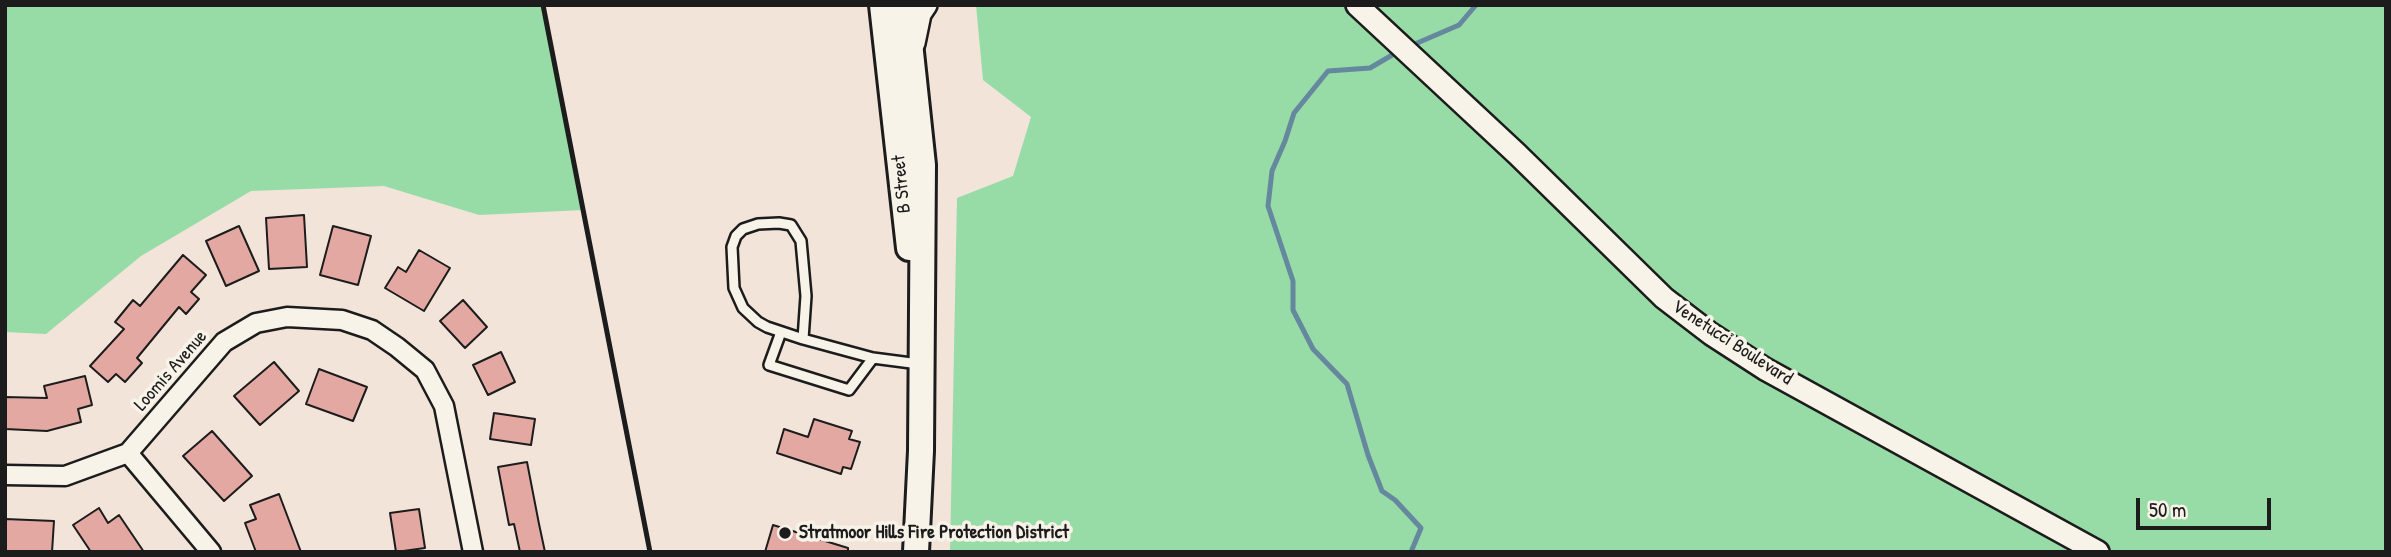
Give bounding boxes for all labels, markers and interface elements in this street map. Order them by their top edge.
street label: B Street [888,154,916,214]
street label: Venetucci Boulevard [1667,296,1797,390]
street label: Loomis Avenue [130,326,212,416]
scale bar [2139,484,2274,528]
text: 50 m [2149,495,2186,524]
place label: Stratmoor Hills Fire Protection District [799,522,1069,544]
marker: Stratmoor Hills Fire Protection District [777,525,793,541]

